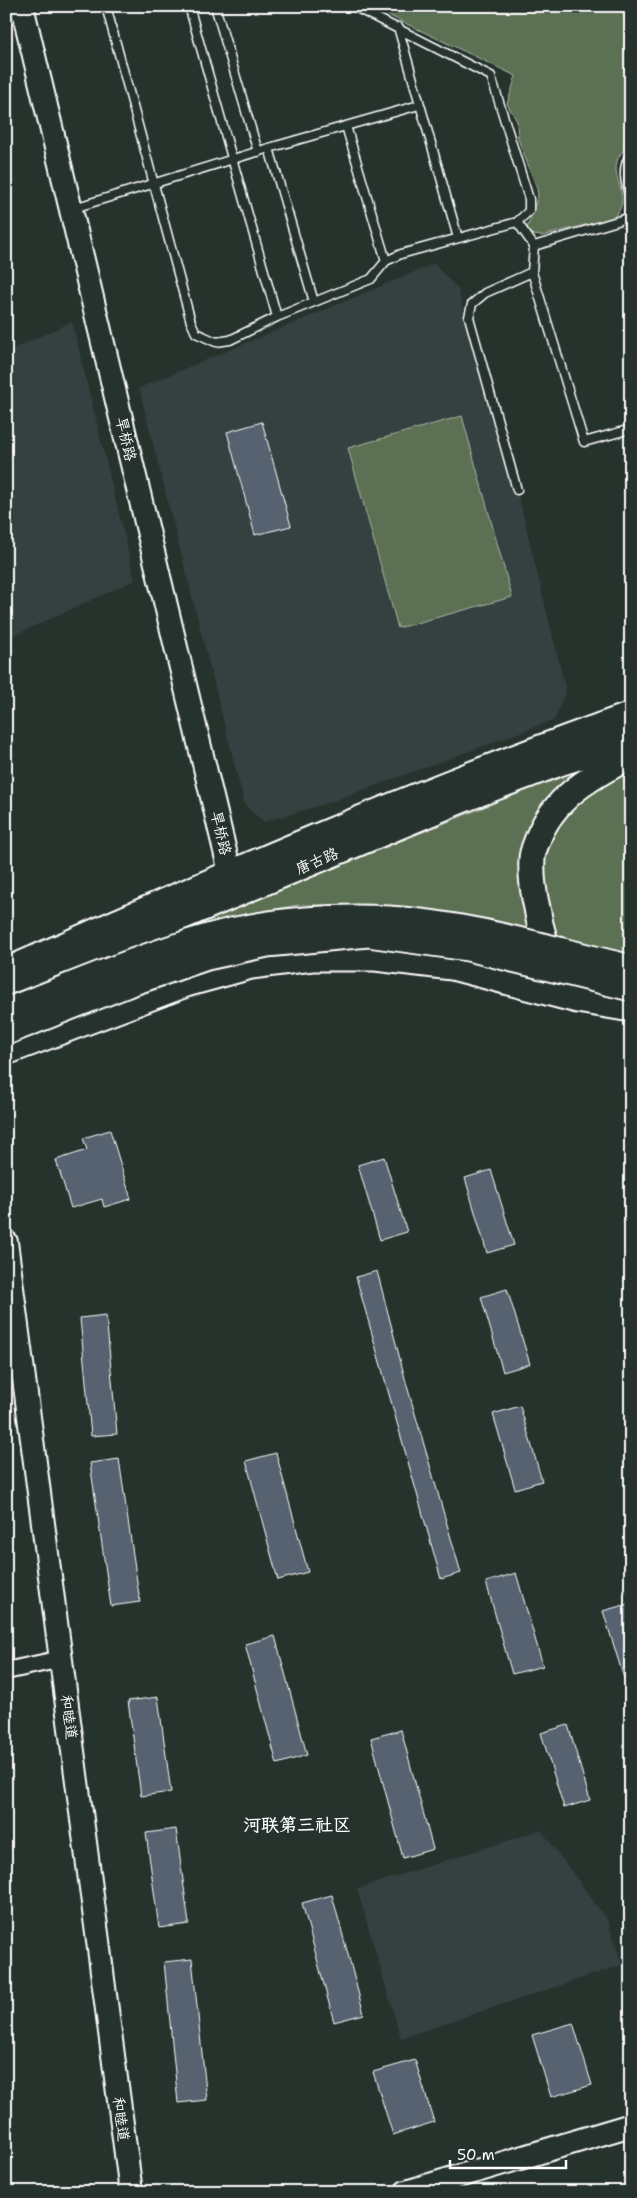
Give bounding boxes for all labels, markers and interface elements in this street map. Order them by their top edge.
street label: 旱桥路 [111,415,141,463]
street label: 旱桥路 [206,809,236,857]
street label: 唐古路 [292,843,342,879]
street label: 和睦道 [56,1693,82,1741]
district label: 河联第三社区 [243,1813,351,1837]
street label: 和睦道 [108,2095,134,2143]
scale bar [450,2138,566,2170]
text: 50 m [457,2145,495,2165]

